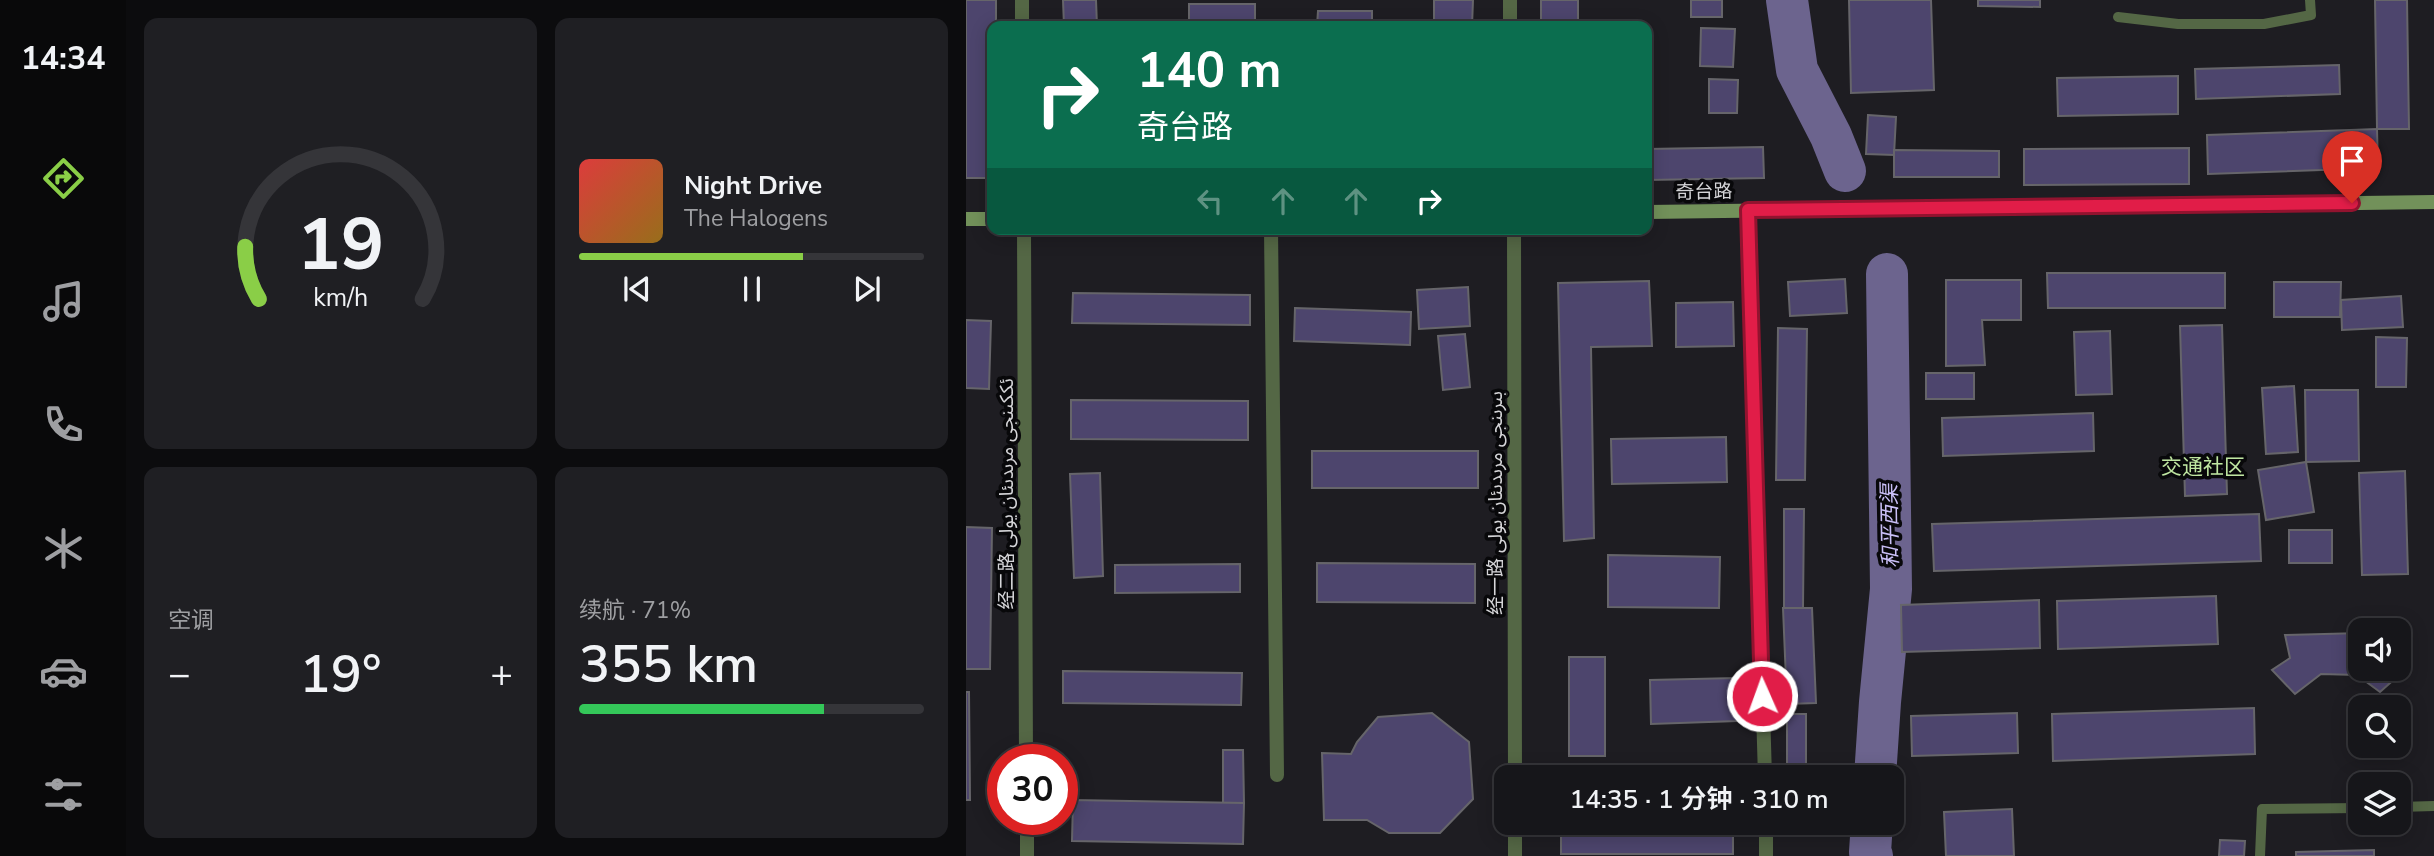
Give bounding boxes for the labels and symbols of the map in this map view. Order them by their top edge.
pin [2322,131,2382,203]
street label: 奇台路 [1675,179,1733,205]
street label: 经二路 ئككىنجى مرىدىئان يولى [994,378,1020,610]
street label: 经一路 بىرىنجى مرىدىئان يولى [1483,391,1509,615]
district label: 交通社区 [2161,453,2245,481]
water label: 和平西渠 [1875,481,1905,568]
position arrow [1725,659,1799,733]
speed limit sign: 30 [987,744,1078,835]

